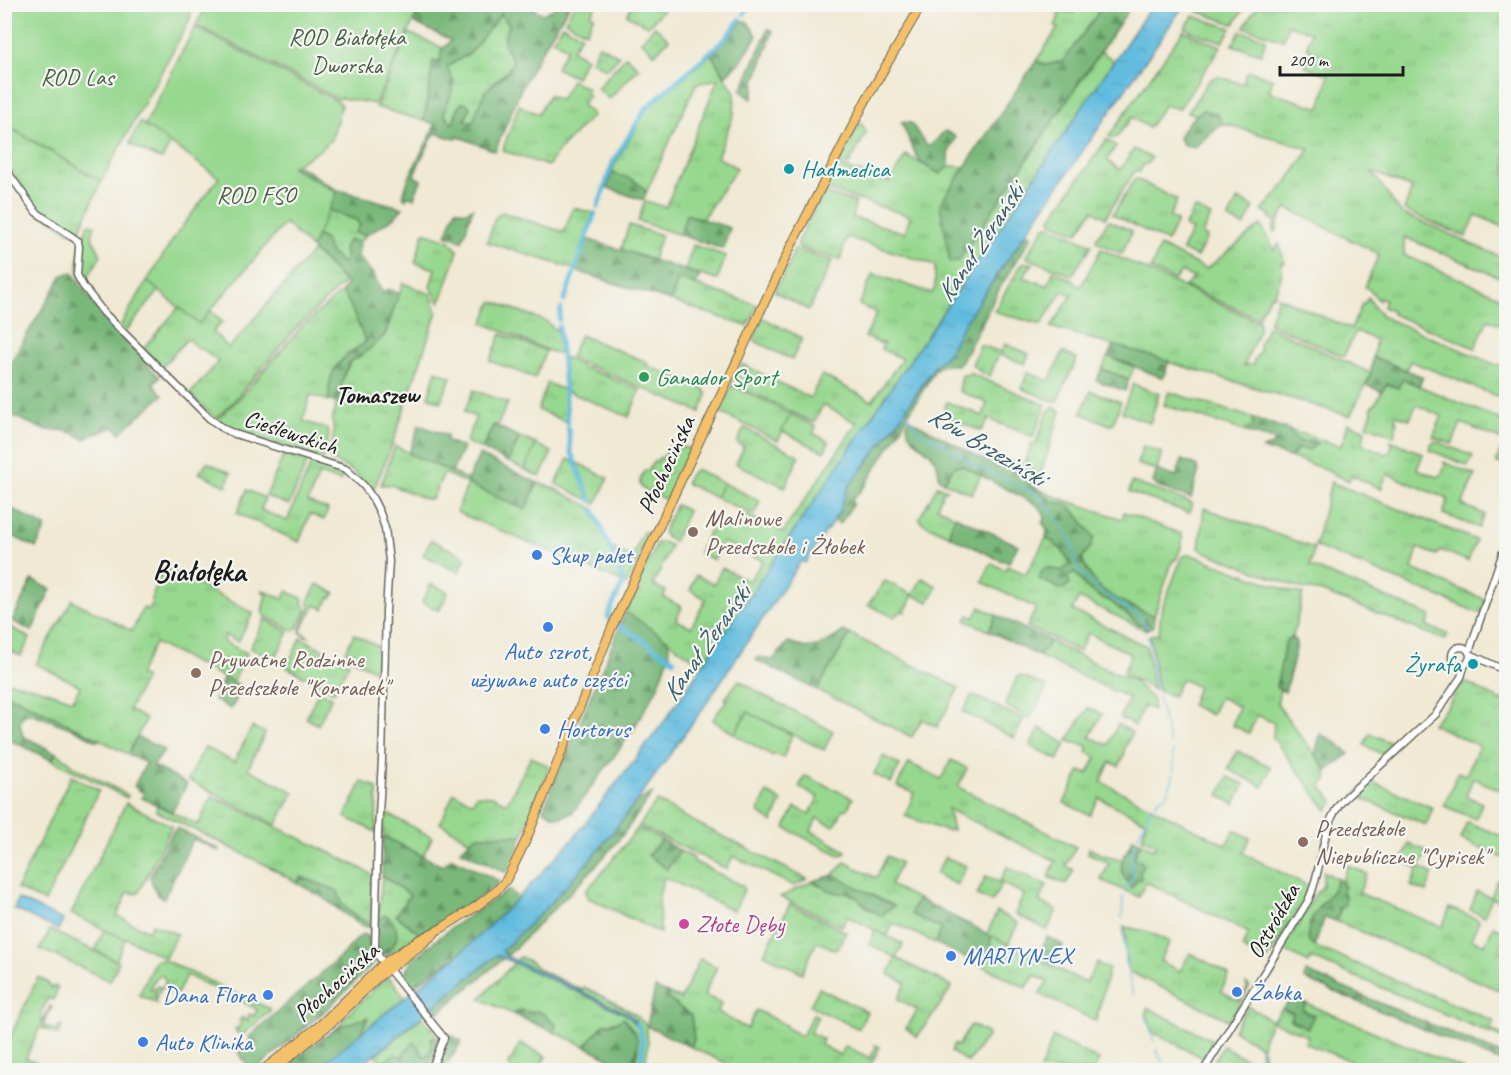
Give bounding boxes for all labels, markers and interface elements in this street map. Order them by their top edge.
park label: ROD Białołęka Dworska [289,22,407,80]
scale bar [1280,39,1403,77]
text: 200 m [1289,49,1330,71]
park label: ROD Las [40,62,116,92]
place label: Hadmedica [801,154,891,184]
marker: Hadmedica [782,162,796,176]
water label: Kanał Żerański [929,173,1035,308]
park label: ROD FSO [217,180,298,210]
place label: Ganador Sport [656,362,780,392]
marker: Ganador Sport [637,370,651,384]
district label: Tomaszew [335,378,421,411]
water label: Rów Brzeziński [923,398,1057,497]
street label: Cieślewskich [240,403,343,462]
street label: Płochocińska [630,410,702,519]
place label: Malinowe Przedszkole i Żłobek [705,503,866,561]
marker: Malinowe Przedszkole i Żłobek [686,525,700,539]
place label: Skup palet [549,540,634,570]
marker: Skup palet [530,548,544,562]
district label: Białołęka [153,552,248,590]
water label: Kanał Żerański [654,574,762,707]
marker: Auto szrot, używane auto części [541,620,555,634]
place label: Auto szrot, używane auto części [469,636,629,694]
place label: Prywatne Rodzinne Przedszkole "Konradek" [208,644,394,702]
place label: Żyrafa [1405,649,1462,679]
marker: Żyrafa [1466,657,1480,671]
marker: Prywatne Rodzinne Przedszkole "Konradek" [189,666,203,680]
place label: Hortorus [557,714,633,744]
marker: Hortorus [538,722,552,736]
place label: Przedszkole Niepubliczne "Cypisek" [1315,813,1494,871]
marker: Przedszkole Niepubliczne "Cypisek" [1296,835,1310,849]
street label: Ostródzka [1240,877,1307,964]
place label: Złote Dęby [696,909,786,939]
marker: Złote Dęby [677,917,691,931]
street label: Płochocińska [287,935,386,1028]
place label: MARTYN-EX [963,941,1076,971]
marker: MARTYN-EX [944,949,958,963]
place label: Żabka [1249,977,1302,1007]
place label: Dana Flora [163,980,258,1010]
marker: Żabka [1230,985,1244,999]
marker: Dana Flora [261,988,275,1002]
place label: Auto Klinika [155,1027,253,1057]
marker: Auto Klinika [136,1035,150,1049]

